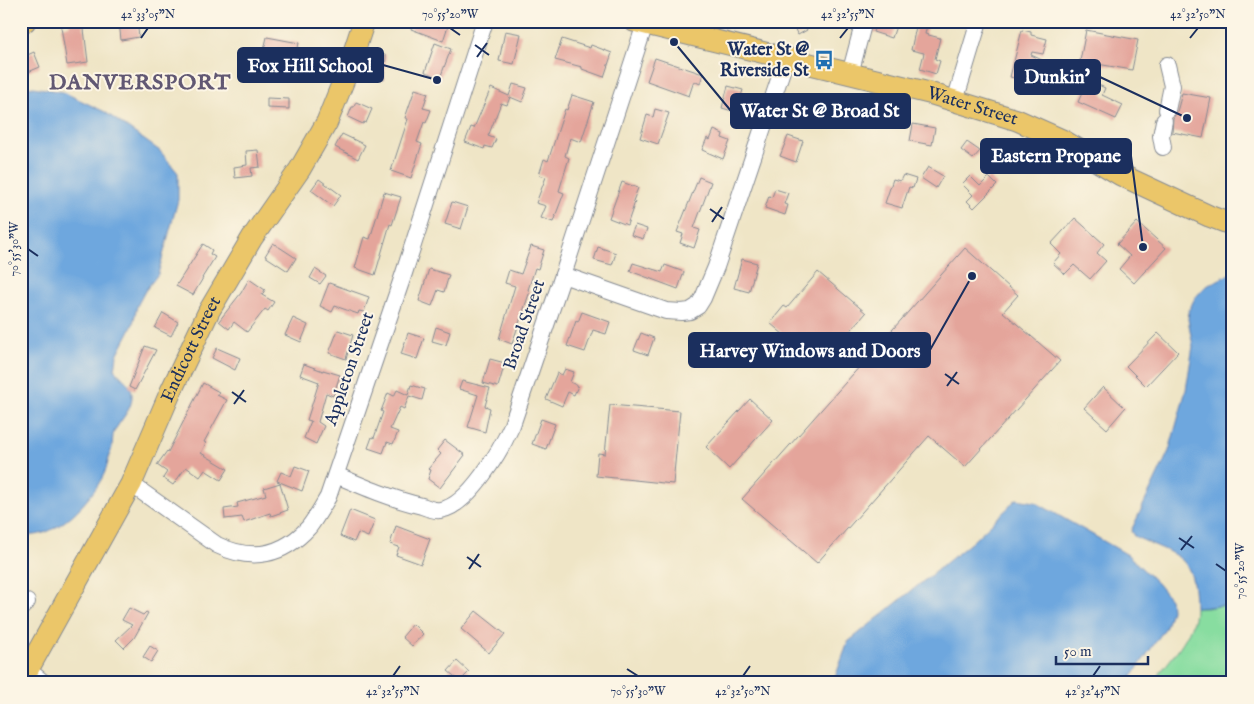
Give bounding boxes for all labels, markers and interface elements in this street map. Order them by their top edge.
text: 42°33'05"N [121,7,176,22]
text: 70°55'20"W [422,7,479,22]
text: 42°32'55"N [821,7,876,22]
text: 42°32'50"N [1170,7,1226,22]
place label: Water St @ Riverside St [720,39,810,83]
callout: Fox Hill School [238,48,383,82]
bus stop icon: Water St @ Riverside St [813,49,835,71]
text: Fox Hill School [248,55,373,79]
callout: Dunkin' [1015,60,1100,94]
text: Dunkin' [1024,66,1090,90]
district label: DANVERSPORT [49,69,231,97]
street label: Water Street [924,82,1020,131]
callout: Water St @ Broad St [731,94,910,128]
text: Water St @ Broad St [740,100,900,124]
callout: Eastern Propane [981,139,1131,173]
text: Eastern Propane [991,145,1121,169]
text: 70°55'30"W [7,221,22,277]
street label: Broad Street [499,277,551,373]
street label: Endicott Street [156,292,227,406]
street label: Appleton Street [319,309,380,430]
callout: Harvey Windows and Doors [689,333,930,367]
text: Harvey Windows and Doors [700,340,921,364]
text: 70°55'20"W [1233,542,1248,599]
scale bar [1056,634,1149,666]
text: 50 m [1064,642,1092,661]
text: 42°32'55"N [366,684,421,699]
text: 70°55'30"W [610,684,666,699]
text: 42°32'50"N [715,684,771,699]
text: 42°32'45"N [1065,684,1121,699]

